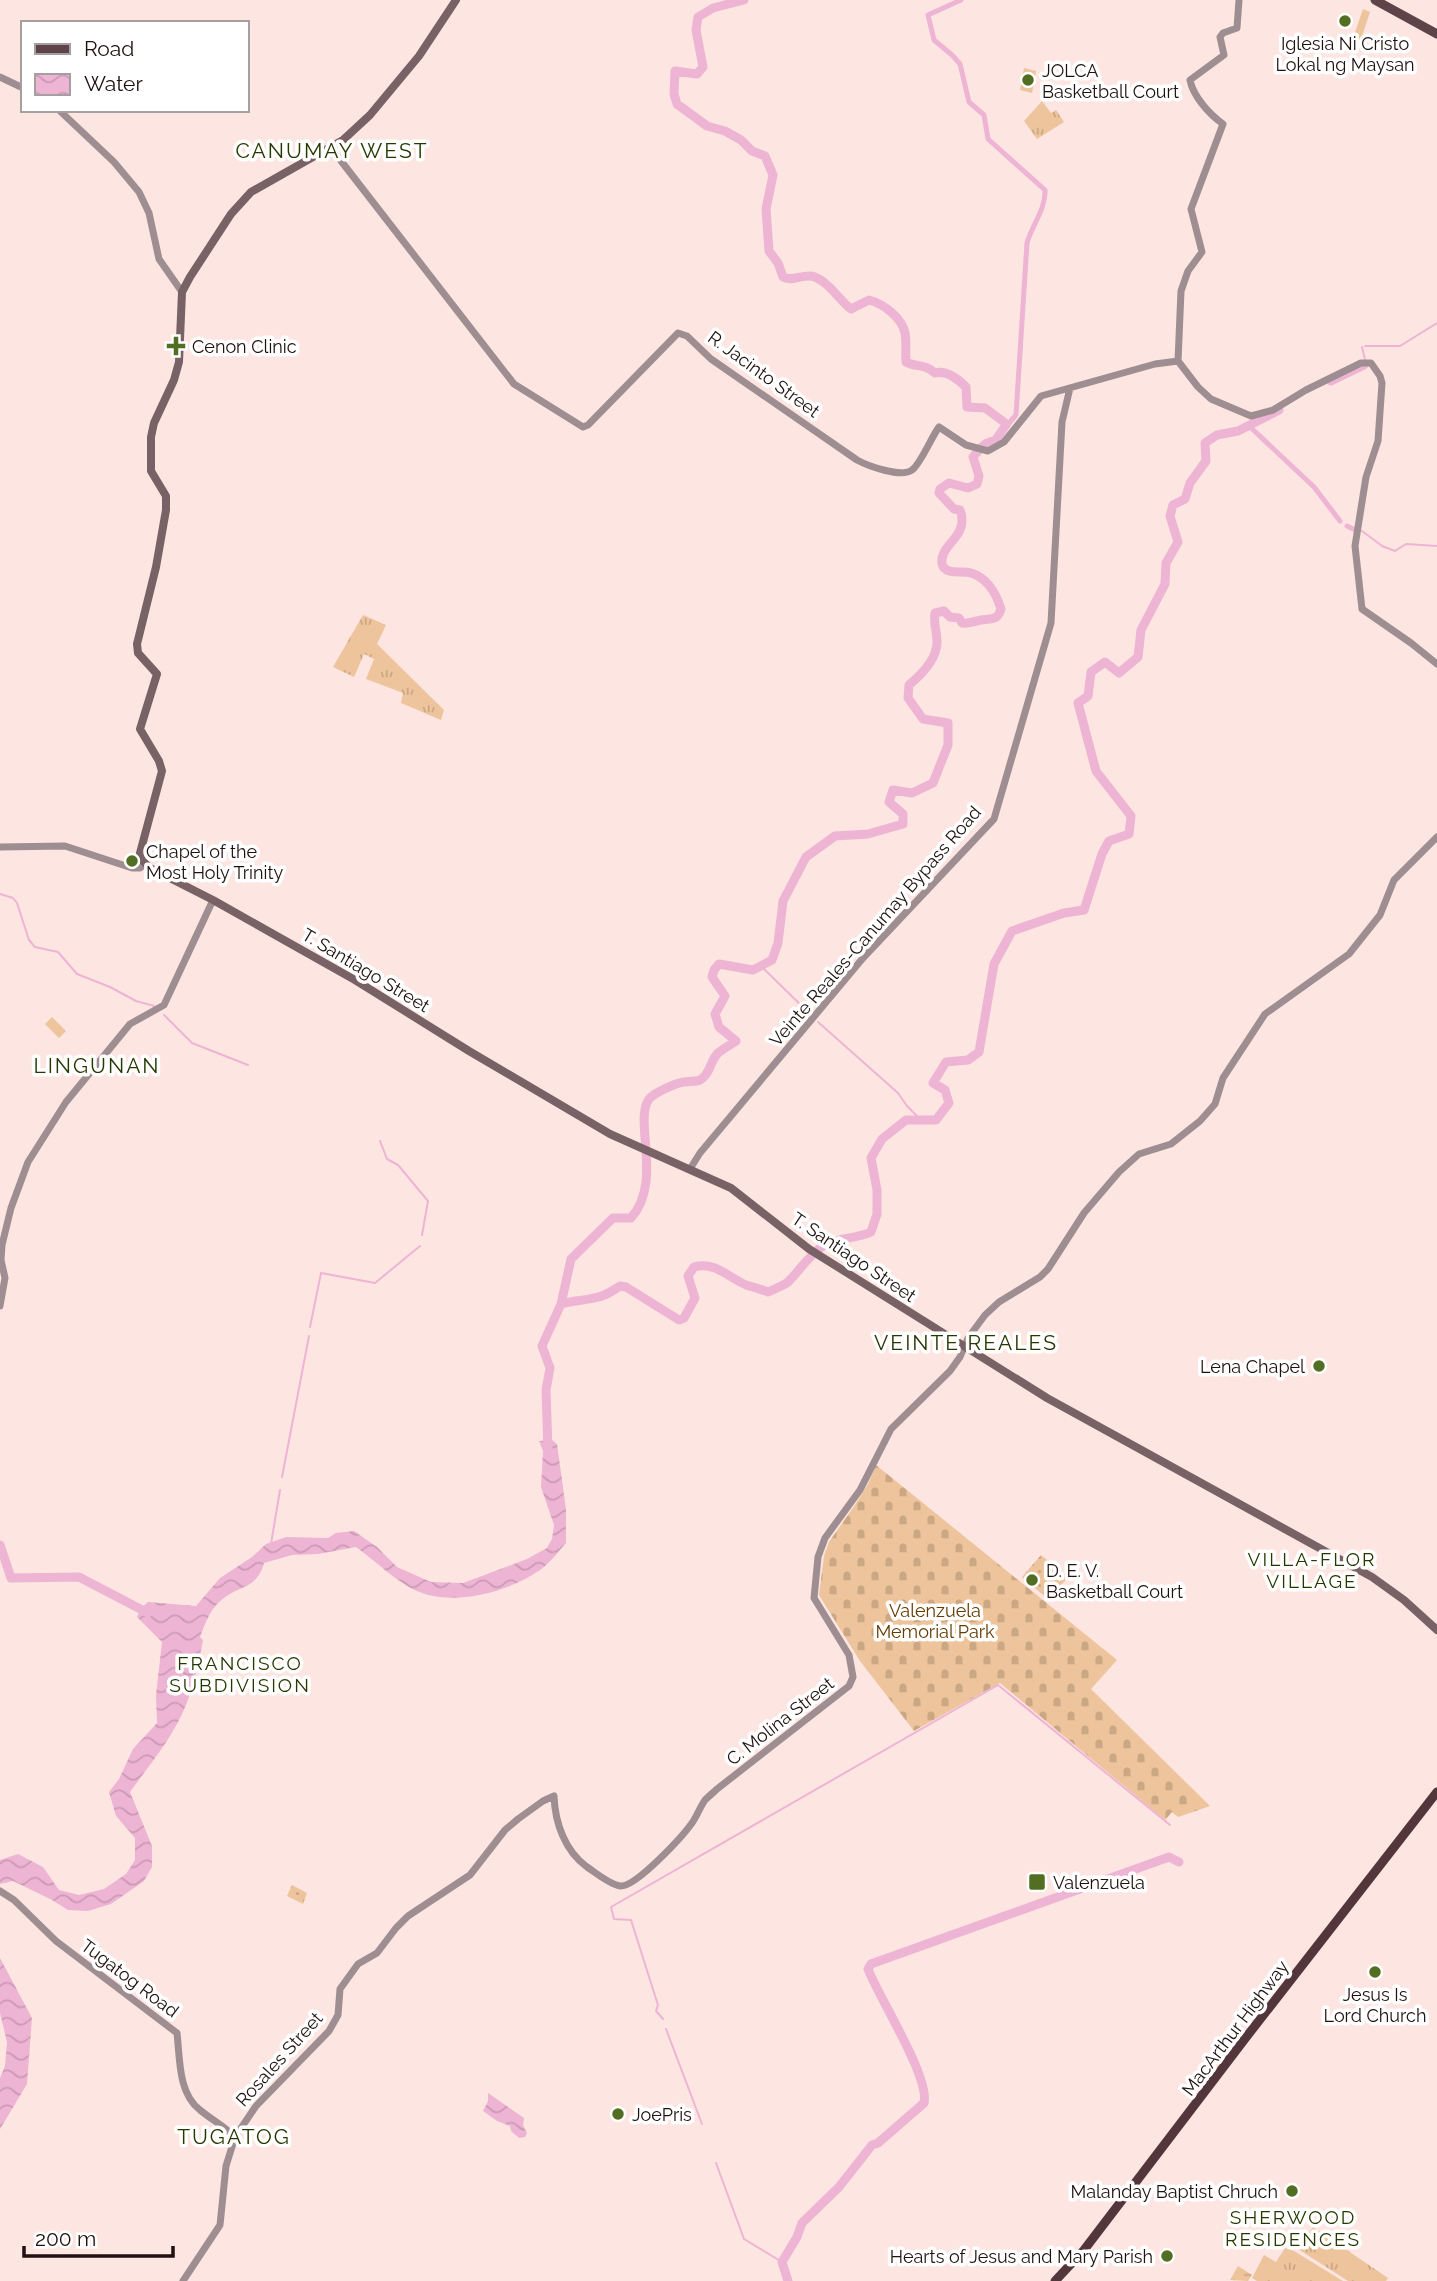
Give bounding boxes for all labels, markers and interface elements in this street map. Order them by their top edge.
marker: Iglesia Ni Cristo Lokal ng Maysan [1337,13,1353,29]
legend [21,21,248,112]
place label: Iglesia Ni Cristo Lokal ng Maysan [1275,33,1415,75]
text: Road [84,36,134,61]
place label: JOLCA Basketball Court [1042,60,1179,102]
text: Water [84,71,143,96]
marker: JOLCA Basketball Court [1020,72,1036,88]
district label: CANUMAY WEST [235,138,429,163]
street label: R. Jacinto Street [704,326,824,422]
marker: Cenon Clinic [166,336,186,356]
place label: Cenon Clinic [192,336,297,357]
street label: Veinte Reales-Canumay Bypass Road [765,802,985,1050]
place label: Chapel of the Most Holy Trinity [146,841,283,883]
marker: Chapel of the Most Holy Trinity [124,853,140,869]
street label: T. Santiago Street [298,924,434,1016]
district label: LINGUNAN [33,1053,161,1078]
street label: T. Santiago Street [788,1208,920,1306]
district label: VEINTE REALES [874,1330,1058,1355]
place label: Lena Chapel [1200,1356,1305,1377]
marker: Lena Chapel [1311,1358,1327,1374]
district label: VILLA-FLOR VILLAGE [1248,1548,1376,1592]
place label: D. E. V. Basketball Court [1046,1560,1183,1602]
marker: D. E. V. Basketball Court [1024,1572,1040,1588]
park label: Valenzuela Memorial Park [875,1600,995,1642]
district label: FRANCISCO SUBDIVISION [169,1652,311,1696]
street label: C. Molina Street [722,1673,838,1769]
marker: Valenzuela [1027,1872,1047,1892]
place label: Valenzuela [1053,1872,1145,1893]
street label: Tugatog Road [77,1935,183,2021]
street label: MacArthur Highway [1177,1956,1293,2100]
marker: Jesus Is Lord Church [1367,1964,1383,1980]
place label: Jesus Is Lord Church [1324,1984,1426,2026]
street label: Rosales Street [231,2008,327,2110]
place label: JoePris [632,2104,692,2125]
marker: JoePris [610,2106,626,2122]
district label: TUGATOG [177,2124,291,2149]
place label: Malanday Baptist Chruch [1070,2181,1278,2202]
marker: Malanday Baptist Chruch [1284,2183,1300,2199]
district label: SHERWOOD RESIDENCES [1225,2206,1361,2250]
scale bar [24,2214,173,2258]
text: 200 m [35,2226,96,2251]
place label: Hearts of Jesus and Mary Parish [890,2246,1153,2267]
marker: Hearts of Jesus and Mary Parish [1159,2248,1175,2264]

